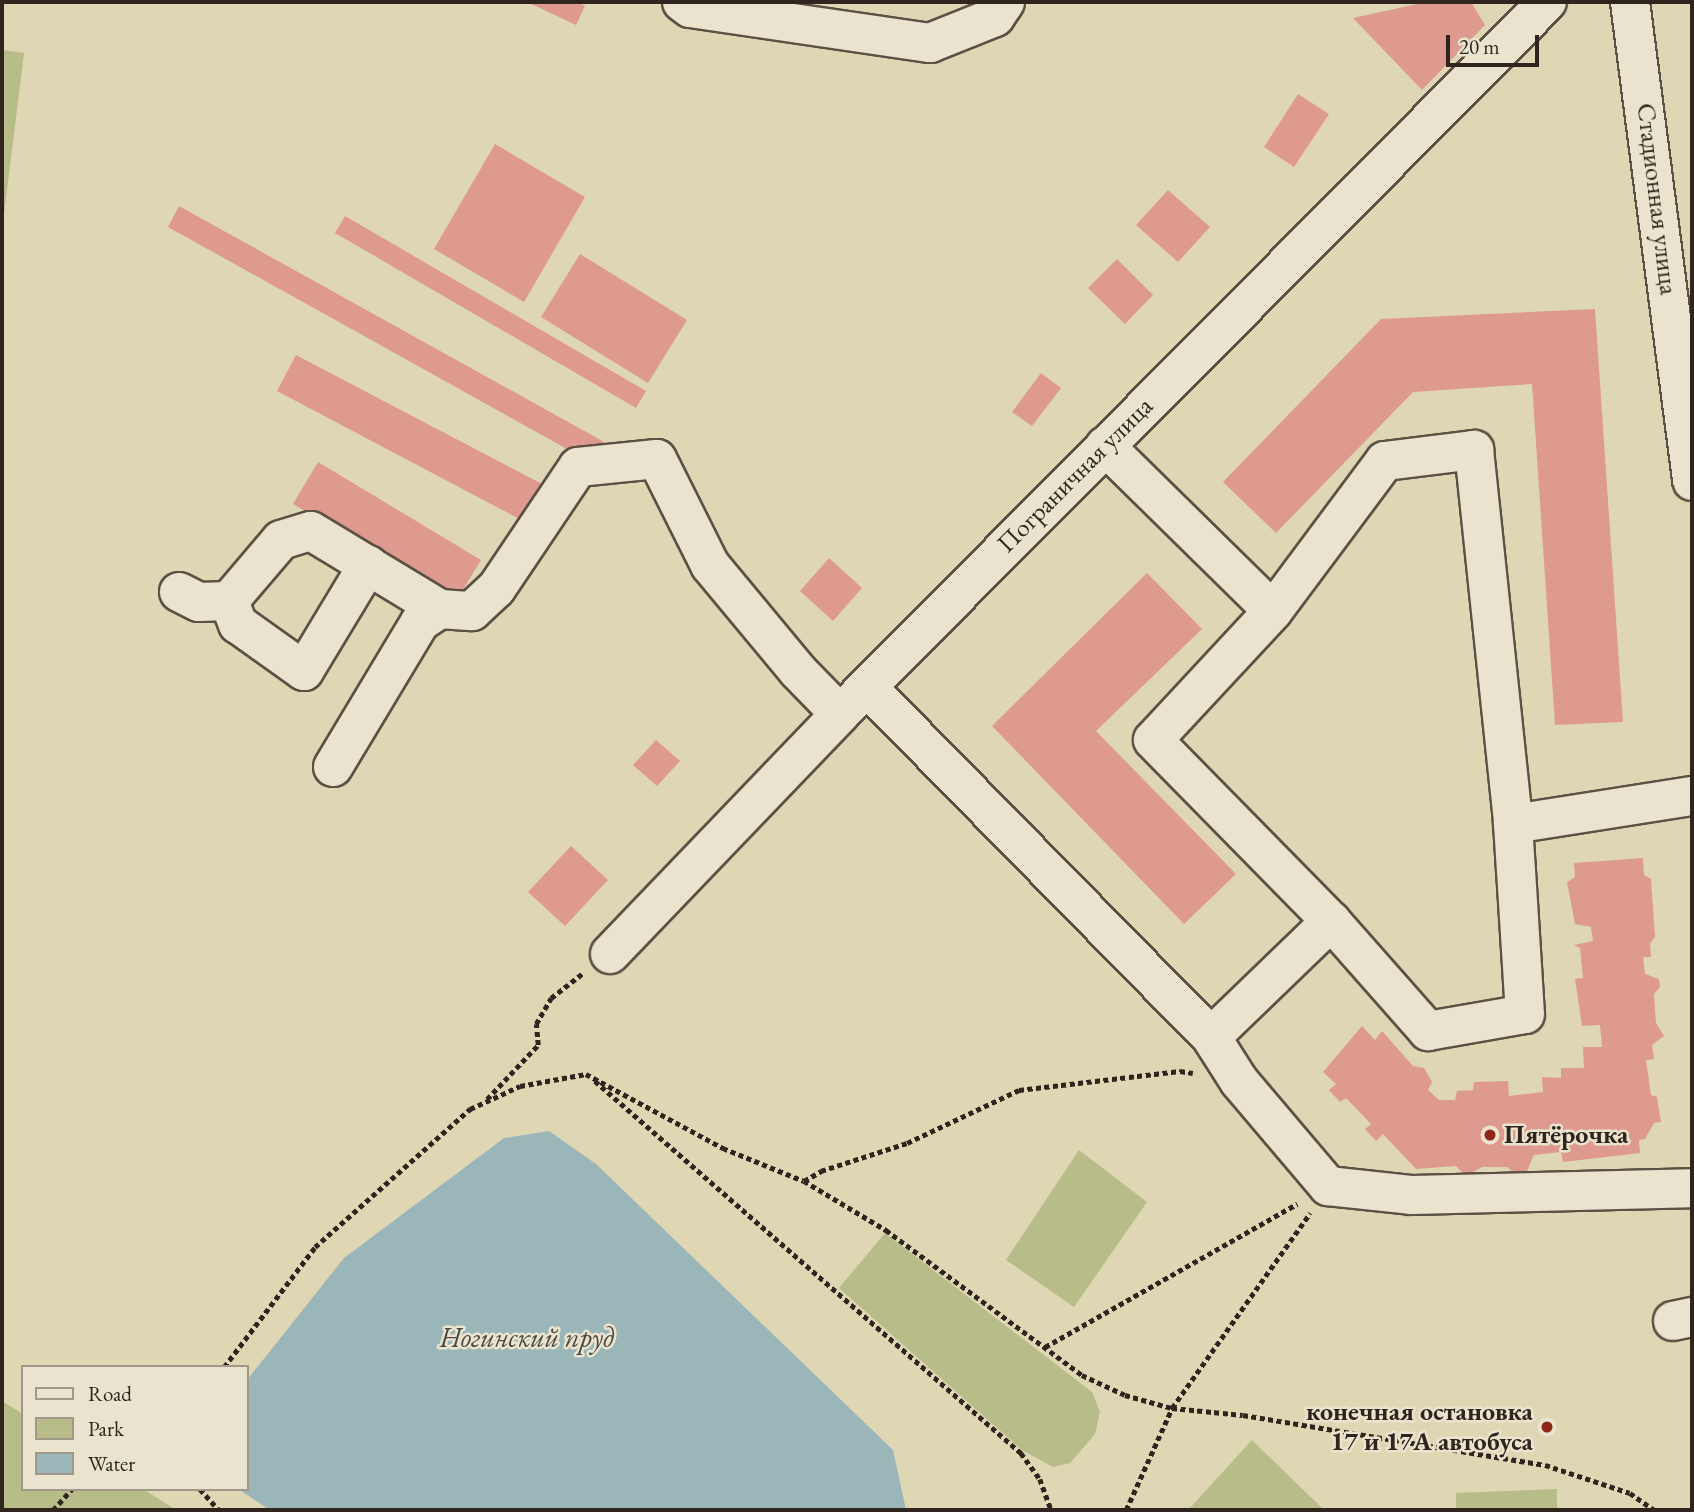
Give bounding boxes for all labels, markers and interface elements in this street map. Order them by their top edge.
scale bar [1449,21,1542,65]
text: 20 m [1459,33,1500,60]
street label: Стадионная улица [1630,101,1684,297]
street label: Пограничная улица [991,391,1159,559]
place label: Пятёрочка [1504,1119,1628,1151]
marker: Пятёрочка [1482,1127,1498,1143]
water label: Ногинский пруд [440,1320,614,1354]
legend [21,1365,248,1491]
text: Road [88,1380,132,1407]
place label: конечная остановка 17 и 17А автобуса [1306,1396,1533,1458]
text: Park [88,1415,124,1442]
marker: конечная остановка 17 и 17А автобуса [1539,1419,1555,1435]
text: Water [88,1450,135,1477]

